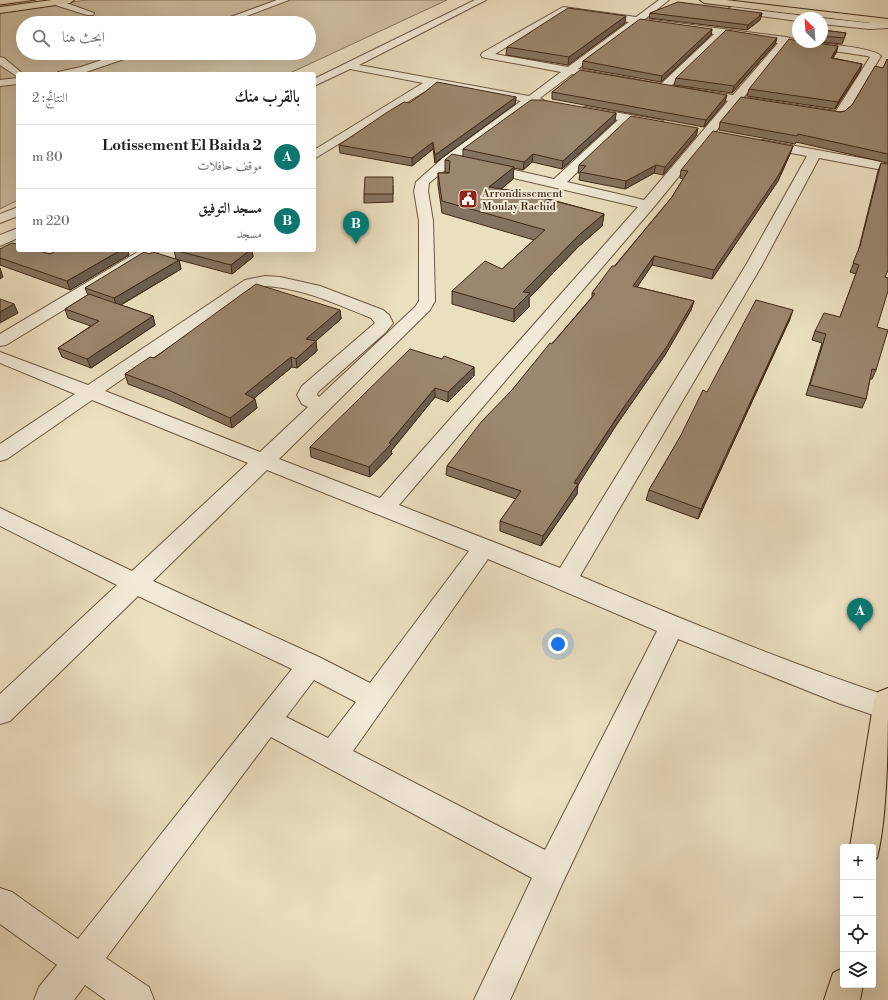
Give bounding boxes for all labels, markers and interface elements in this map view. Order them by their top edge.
north arrow [792,12,828,48]
search box [16,16,316,60]
icon: search [30,27,52,49]
text: ابحث هنا [62,28,105,47]
text: بالقرب منك [234,86,300,108]
text: النتائج: 2 [32,90,68,106]
text: Lotissement El Baida 2 [102,136,262,155]
text: 80 m [32,149,63,165]
text: A [282,149,292,165]
text: موقف حافلات [197,158,262,174]
place label: Arrondissement Moulay Rachid [481,187,563,214]
public building icon: Arrondissement Moulay Rachid [457,188,479,210]
text: مسجد التوفيق [198,199,262,218]
pin: B [343,211,369,244]
text: 220 m [32,213,70,229]
text: B [282,213,292,229]
text: مسجد [236,226,262,242]
pin: A [847,598,873,631]
your location [548,634,568,654]
map controls [840,844,876,988]
button: + [840,844,876,880]
button: − [840,880,876,916]
button: locate [840,916,876,952]
button: layers [840,952,876,988]

